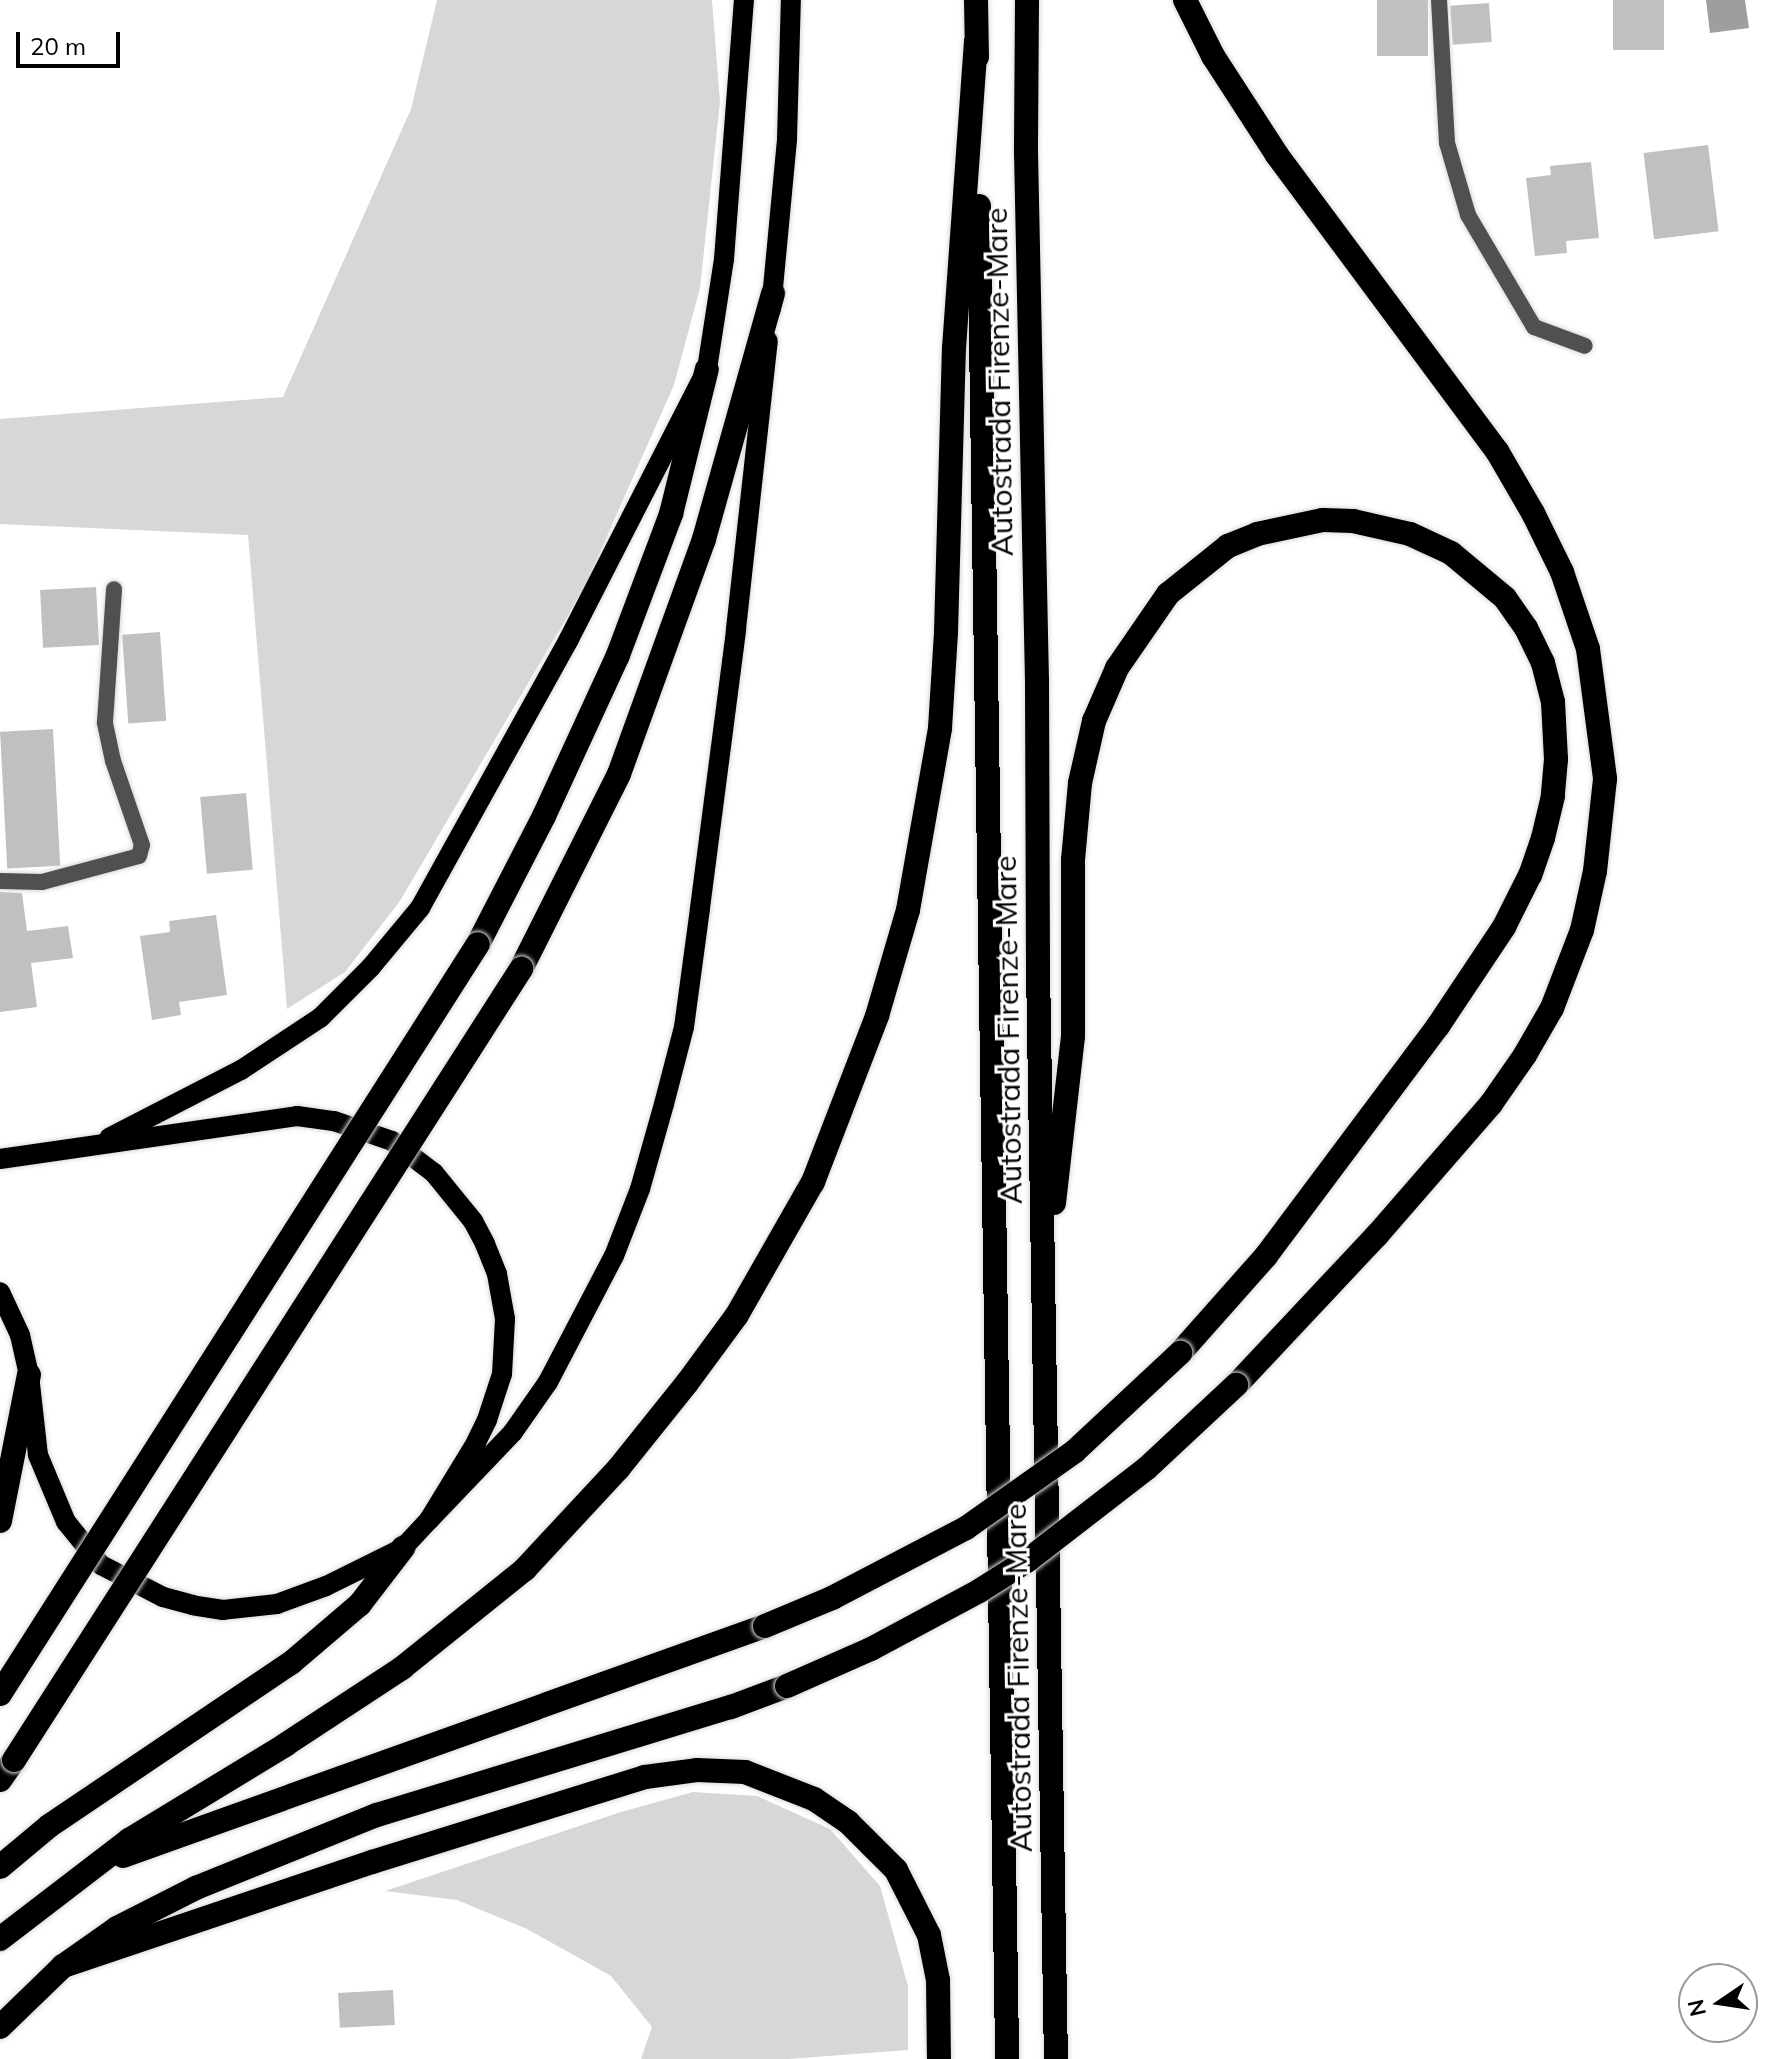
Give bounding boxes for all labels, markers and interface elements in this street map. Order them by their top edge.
scale bar [20,16,124,66]
text: 20 m [30,31,86,61]
street label: Autostrada Firenze-Mare [978,207,1020,557]
street label: Autostrada Firenze-Mare [987,855,1029,1205]
street label: Autostrada Firenze-Mare [997,1503,1039,1853]
north arrow [1678,1963,1758,2043]
text: N [1681,1997,1712,2019]

